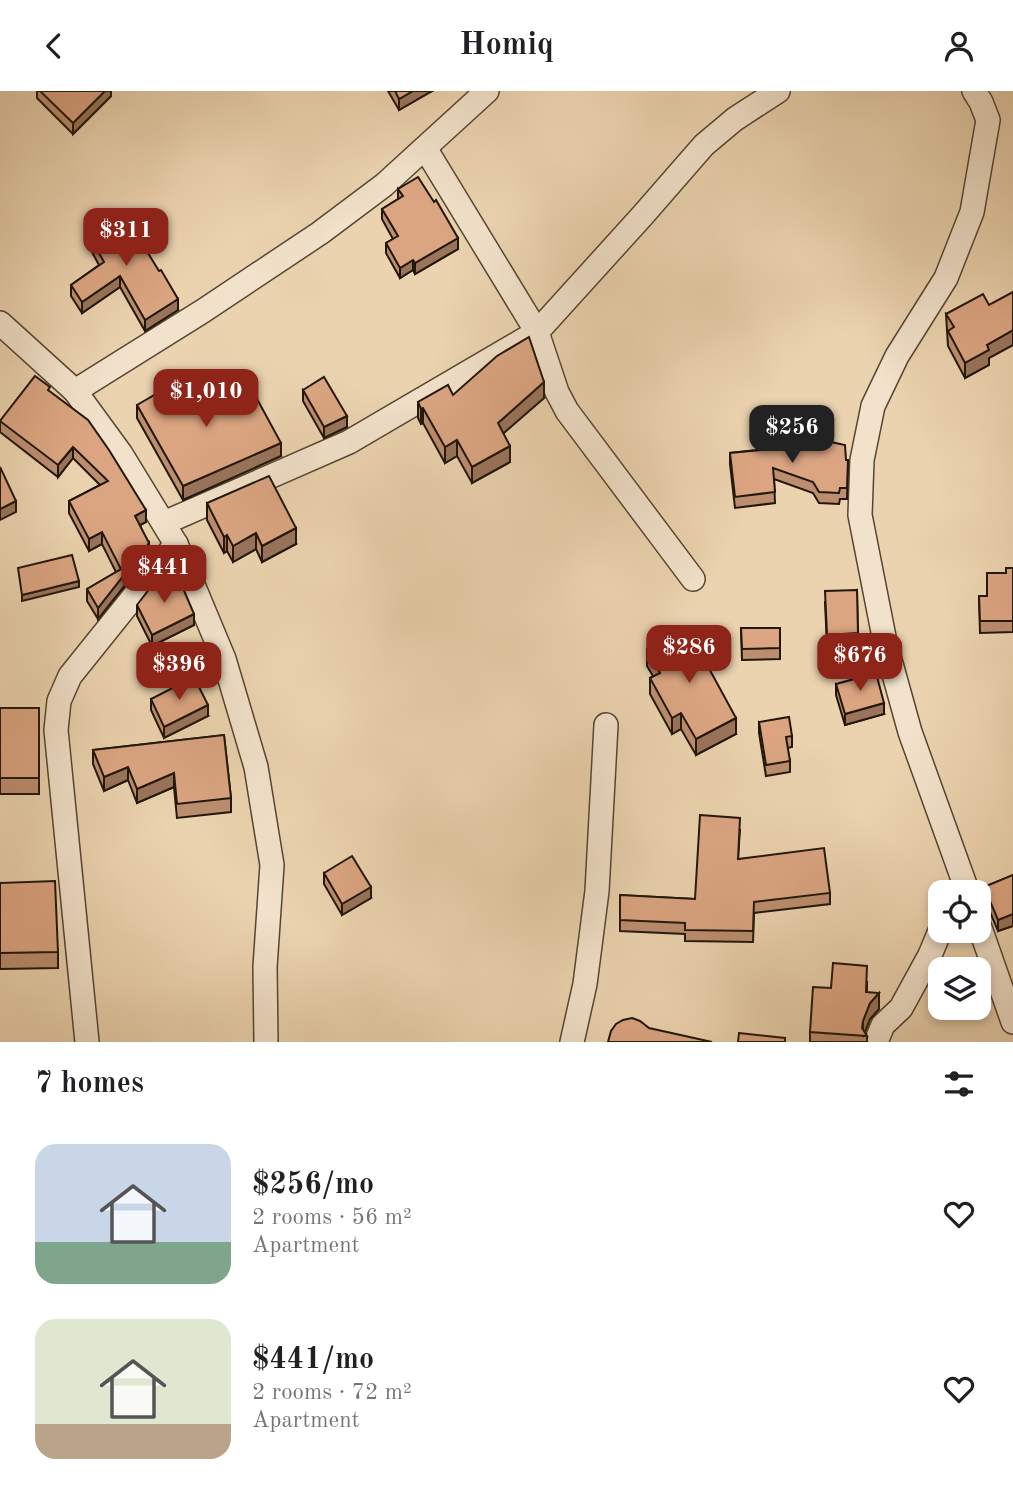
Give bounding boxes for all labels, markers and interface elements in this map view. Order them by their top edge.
icon: back [35,27,73,65]
icon: person [940,27,978,65]
text: Homiq [459,30,554,62]
pin: $311 [85,209,167,268]
text: $311 [99,219,153,242]
pin: $1,010 [149,369,263,429]
text: $1,010 [169,380,243,403]
pin: $256 [751,405,833,465]
text: $256 [765,416,819,439]
pin: $441 [123,545,205,605]
text: $441 [137,556,191,579]
pin: $286 [648,625,730,685]
pin: $676 [819,633,901,693]
text: $286 [662,636,716,659]
pin: $396 [138,643,220,702]
text: $676 [833,644,887,667]
text: $396 [152,653,206,676]
map controls [928,880,991,1020]
button: locate [928,880,991,943]
button: layers [928,957,991,1020]
icon: filters [940,1065,978,1103]
text: 7 homes [35,1069,144,1099]
text: $256/mo [252,1170,374,1200]
icon: home [91,1172,175,1256]
icon: heart [940,1195,978,1233]
text: 2 rooms · 56 m² [252,1206,412,1229]
text: Apartment [252,1234,360,1257]
text: $441/mo [252,1345,374,1375]
icon: home [91,1347,175,1431]
icon: heart [940,1370,978,1408]
text: 2 rooms · 72 m² [252,1381,412,1404]
text: Apartment [252,1409,360,1432]

